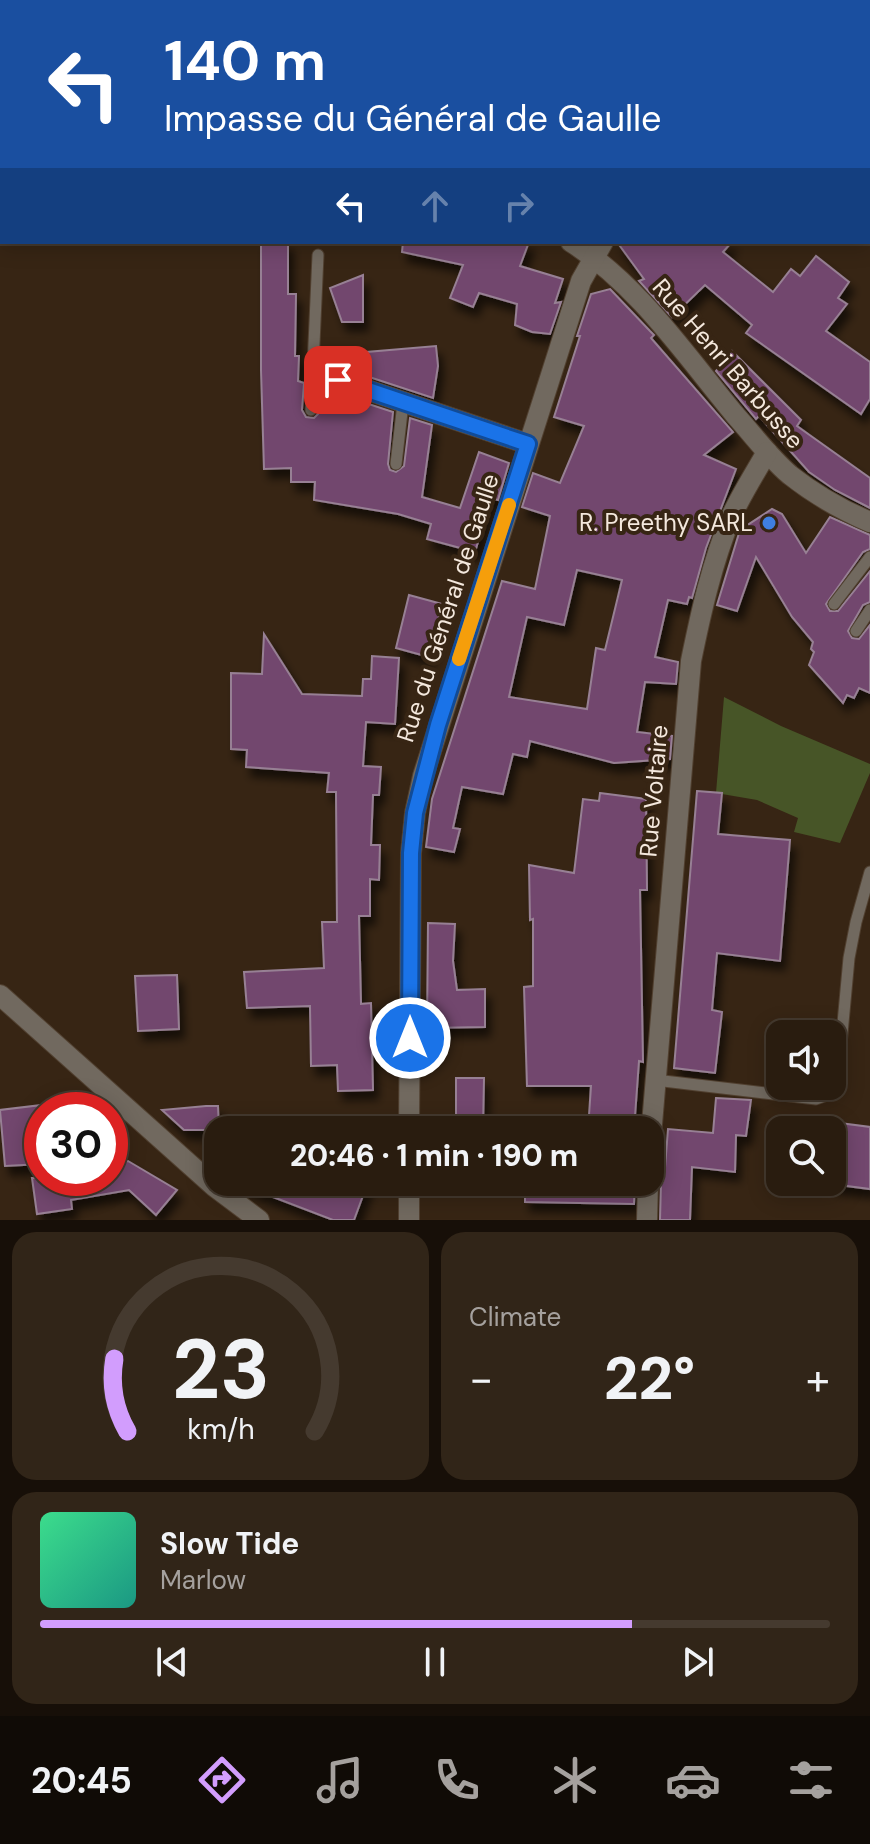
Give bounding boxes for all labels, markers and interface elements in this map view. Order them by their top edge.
text: 140 m [164,24,326,97]
icon: left [32,32,136,136]
text: Impasse du Général de Gaulle [164,95,662,142]
icon: left [329,184,373,228]
icon: ahead [413,184,457,228]
icon: right [497,184,541,228]
street label: Rue Henri Barbusse [646,272,811,455]
pin [304,346,372,414]
icon: arrive [316,358,360,402]
street label: Rue du Général de Gaulle [389,470,506,746]
place label: R. Preethy SARL [579,507,753,538]
marker: R. Preethy SARL [760,514,778,532]
street label: Rue Voltaire [632,724,675,858]
position arrow [368,996,452,1080]
map controls [766,1020,846,1196]
button: sound [766,1020,846,1100]
speed limit sign: 30 [24,1092,128,1196]
button: search [766,1116,846,1196]
text: 20:46 · 1 min · 190 m [290,1136,578,1175]
text: Climate [469,1300,561,1334]
text: 23 [171,1315,270,1424]
text: 22° [604,1339,695,1418]
text: − [469,1350,493,1408]
text: + [806,1350,830,1408]
text: km/h [187,1411,254,1448]
text: Slow Tide [160,1524,299,1563]
text: Marlow [160,1563,246,1597]
icon: previous [150,1640,194,1684]
icon: pause [413,1640,457,1684]
icon: next [676,1640,720,1684]
icon: directions [194,1752,250,1808]
icon: music [312,1752,368,1808]
icon: phone [429,1752,485,1808]
icon: climate [547,1752,603,1808]
icon: car [665,1752,721,1808]
icon: filters [783,1752,839,1808]
text: 20:45 [31,1757,132,1804]

